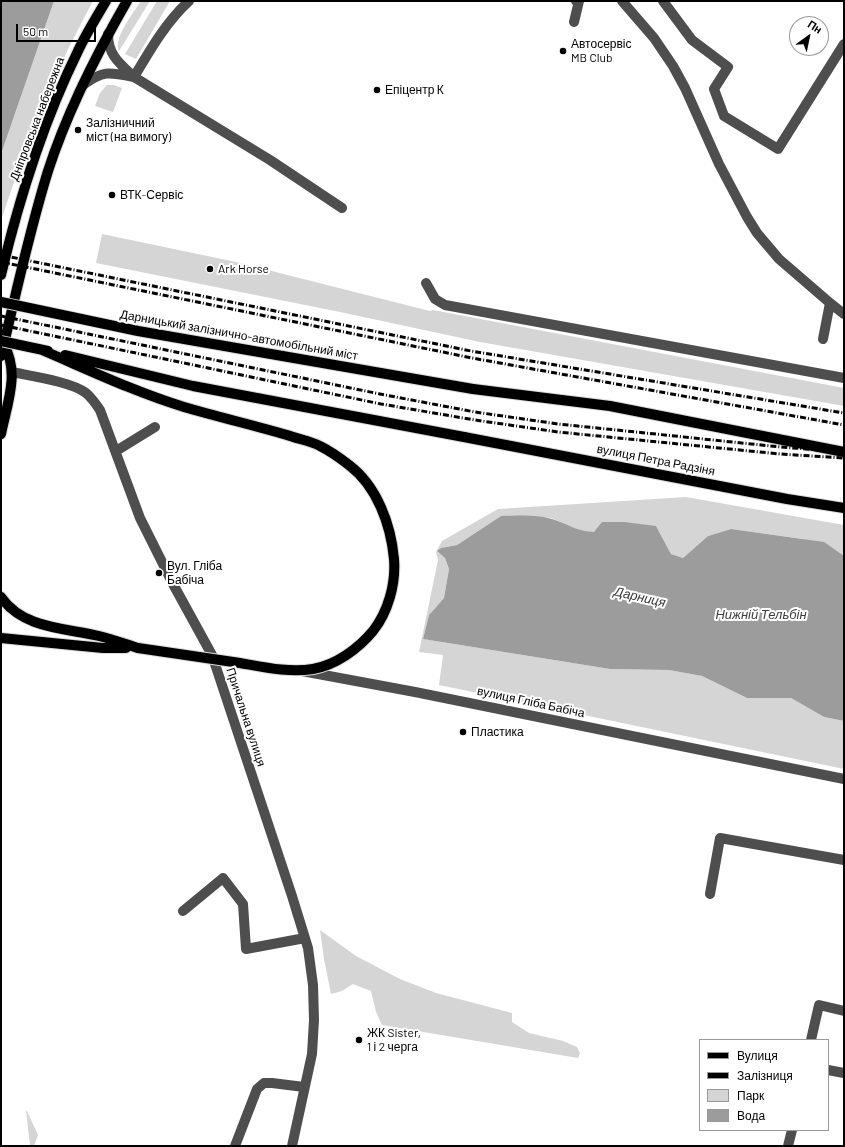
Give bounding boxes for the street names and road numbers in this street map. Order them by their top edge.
street label: Дніпровська набережна [7,55,67,183]
street label: Дарницький залізнично-автомобільний міст [119,307,359,363]
street label: вулиця Петра Радзіня [596,441,716,479]
street label: Причальна вулиця [223,666,269,768]
street label: вулиця Гліба Бабіча [476,684,586,720]

